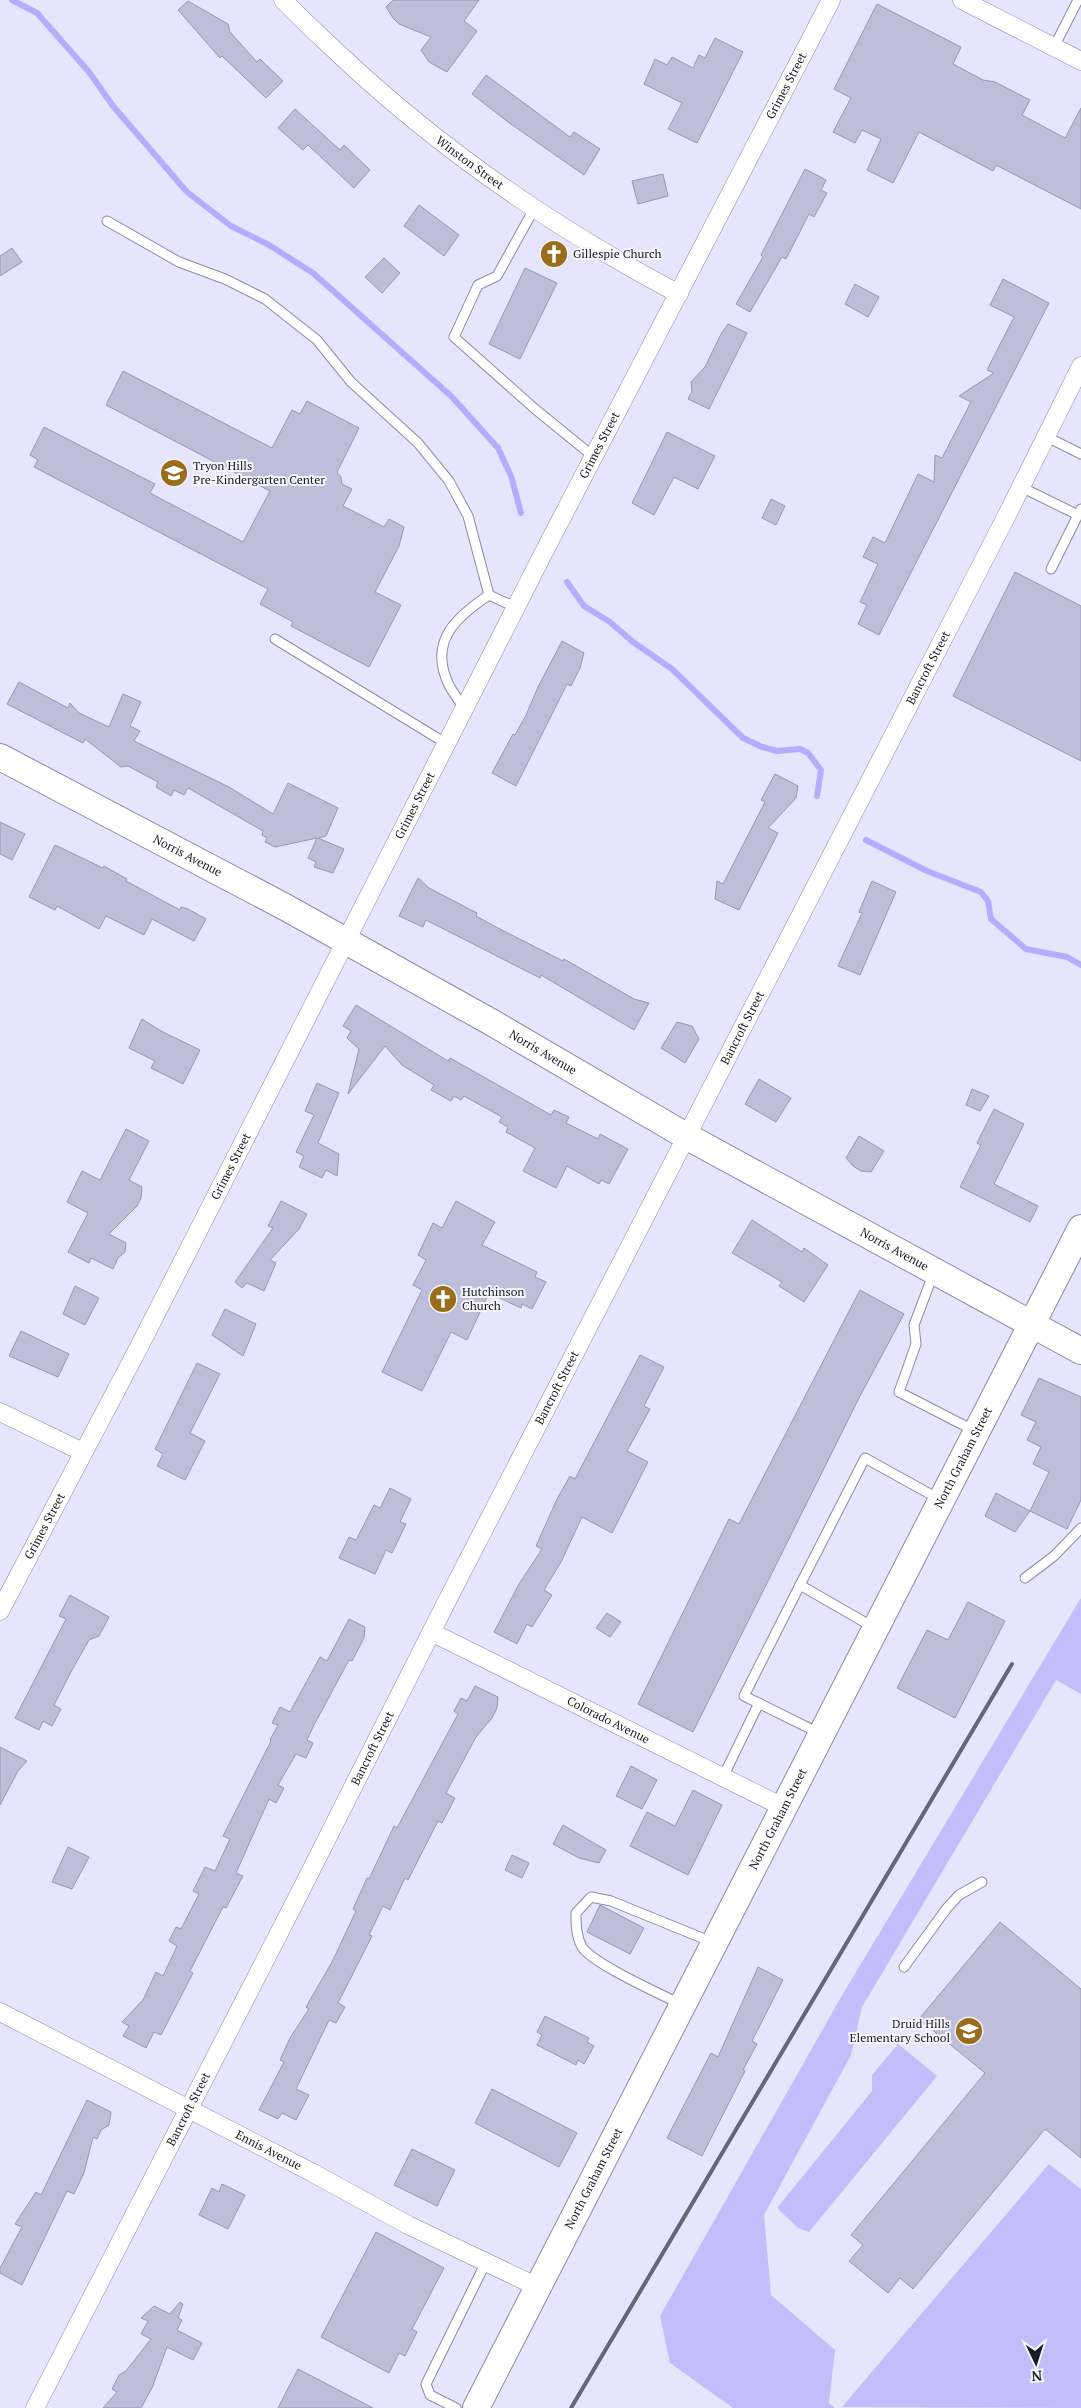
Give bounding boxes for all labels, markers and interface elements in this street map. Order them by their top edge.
street label: Grimes Street [762,49,810,121]
street label: Winston Street [433,132,507,193]
church icon: Gillespie Church [539,239,569,269]
place label: Gillespie Church [573,246,662,261]
street label: Grimes Street [576,409,623,481]
school or university icon: Tryon Hills Pre-Kindergarten Center [159,458,189,488]
place label: Tryon Hills Pre-Kindergarten Center [193,458,325,487]
street label: Bancroft Street [903,628,953,707]
street label: Grimes Street [391,769,438,841]
street label: Norris Avenue [151,831,225,880]
street label: Bancroft Street [717,988,768,1067]
street label: Norris Avenue [507,1026,579,1077]
street label: Grimes Street [207,1130,254,1202]
street label: Norris Avenue [858,1224,931,1274]
church icon: Hutchinson Church [428,1284,458,1314]
place label: Hutchinson Church [462,1284,524,1313]
street label: Bancroft Street [531,1348,582,1427]
street label: North Graham Street [931,1404,995,1511]
street label: Grimes Street [21,1490,68,1562]
street label: Colorado Avenue [565,1693,652,1747]
street label: Bancroft Street [347,1708,397,1788]
street label: North Graham Street [745,1765,810,1872]
place label: Druid Hills Elementary School [850,2016,950,2045]
school or university icon: Druid Hills Elementary School [954,2016,984,2046]
street label: Bancroft Street [163,2069,213,2148]
street label: North Graham Street [561,2125,626,2231]
street label: Ennis Avenue [233,2127,304,2173]
north arrow [1011,2338,1061,2388]
text: N [1031,2367,1043,2386]

